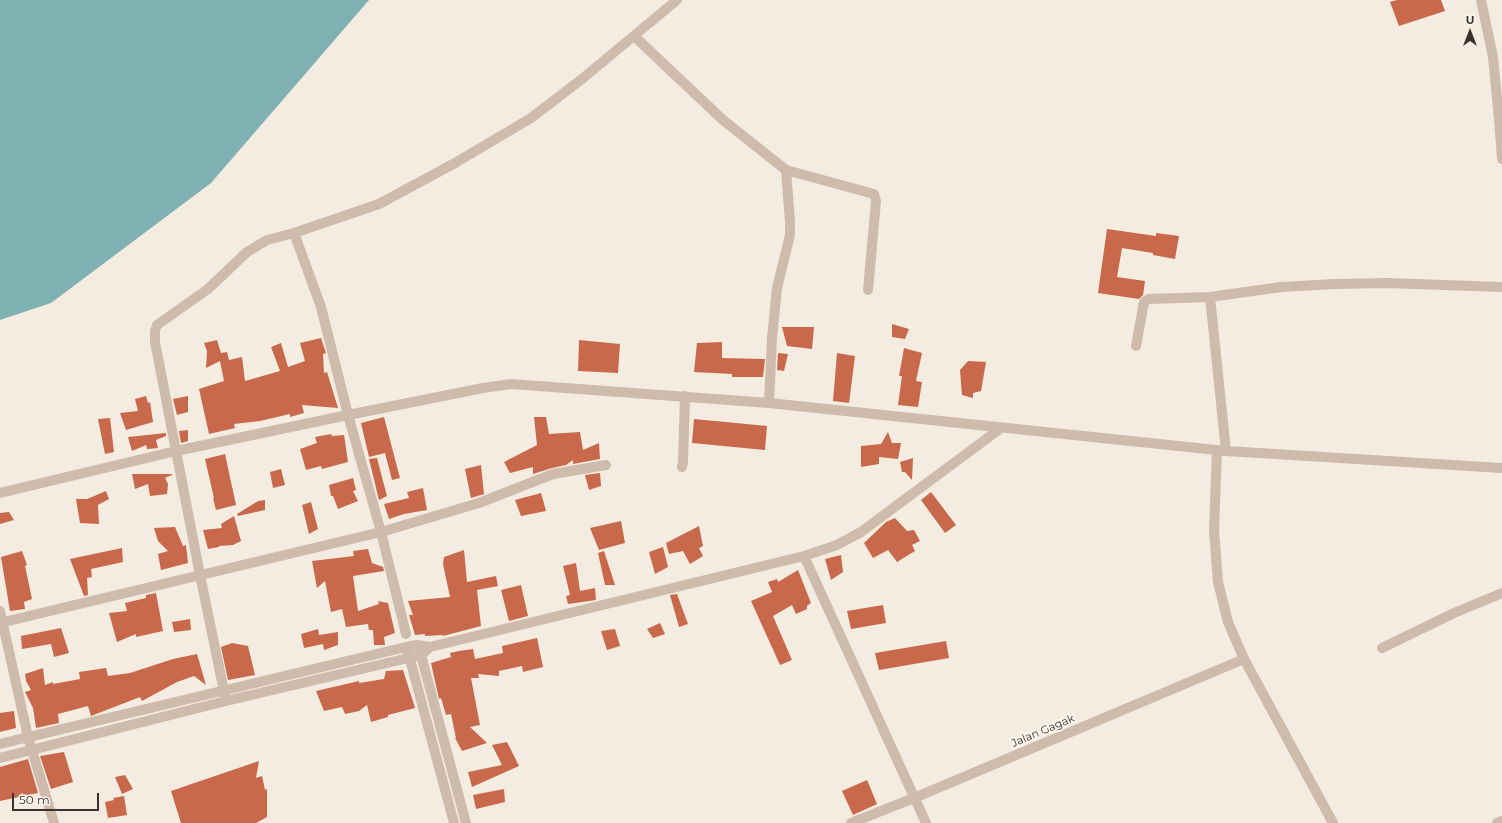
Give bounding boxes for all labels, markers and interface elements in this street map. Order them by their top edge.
north arrow [1450,12,1490,52]
text: U [1466,13,1474,27]
street label: Jalan Gagak [1009,712,1077,750]
scale bar [14,785,101,811]
text: 50 m [19,792,50,807]

